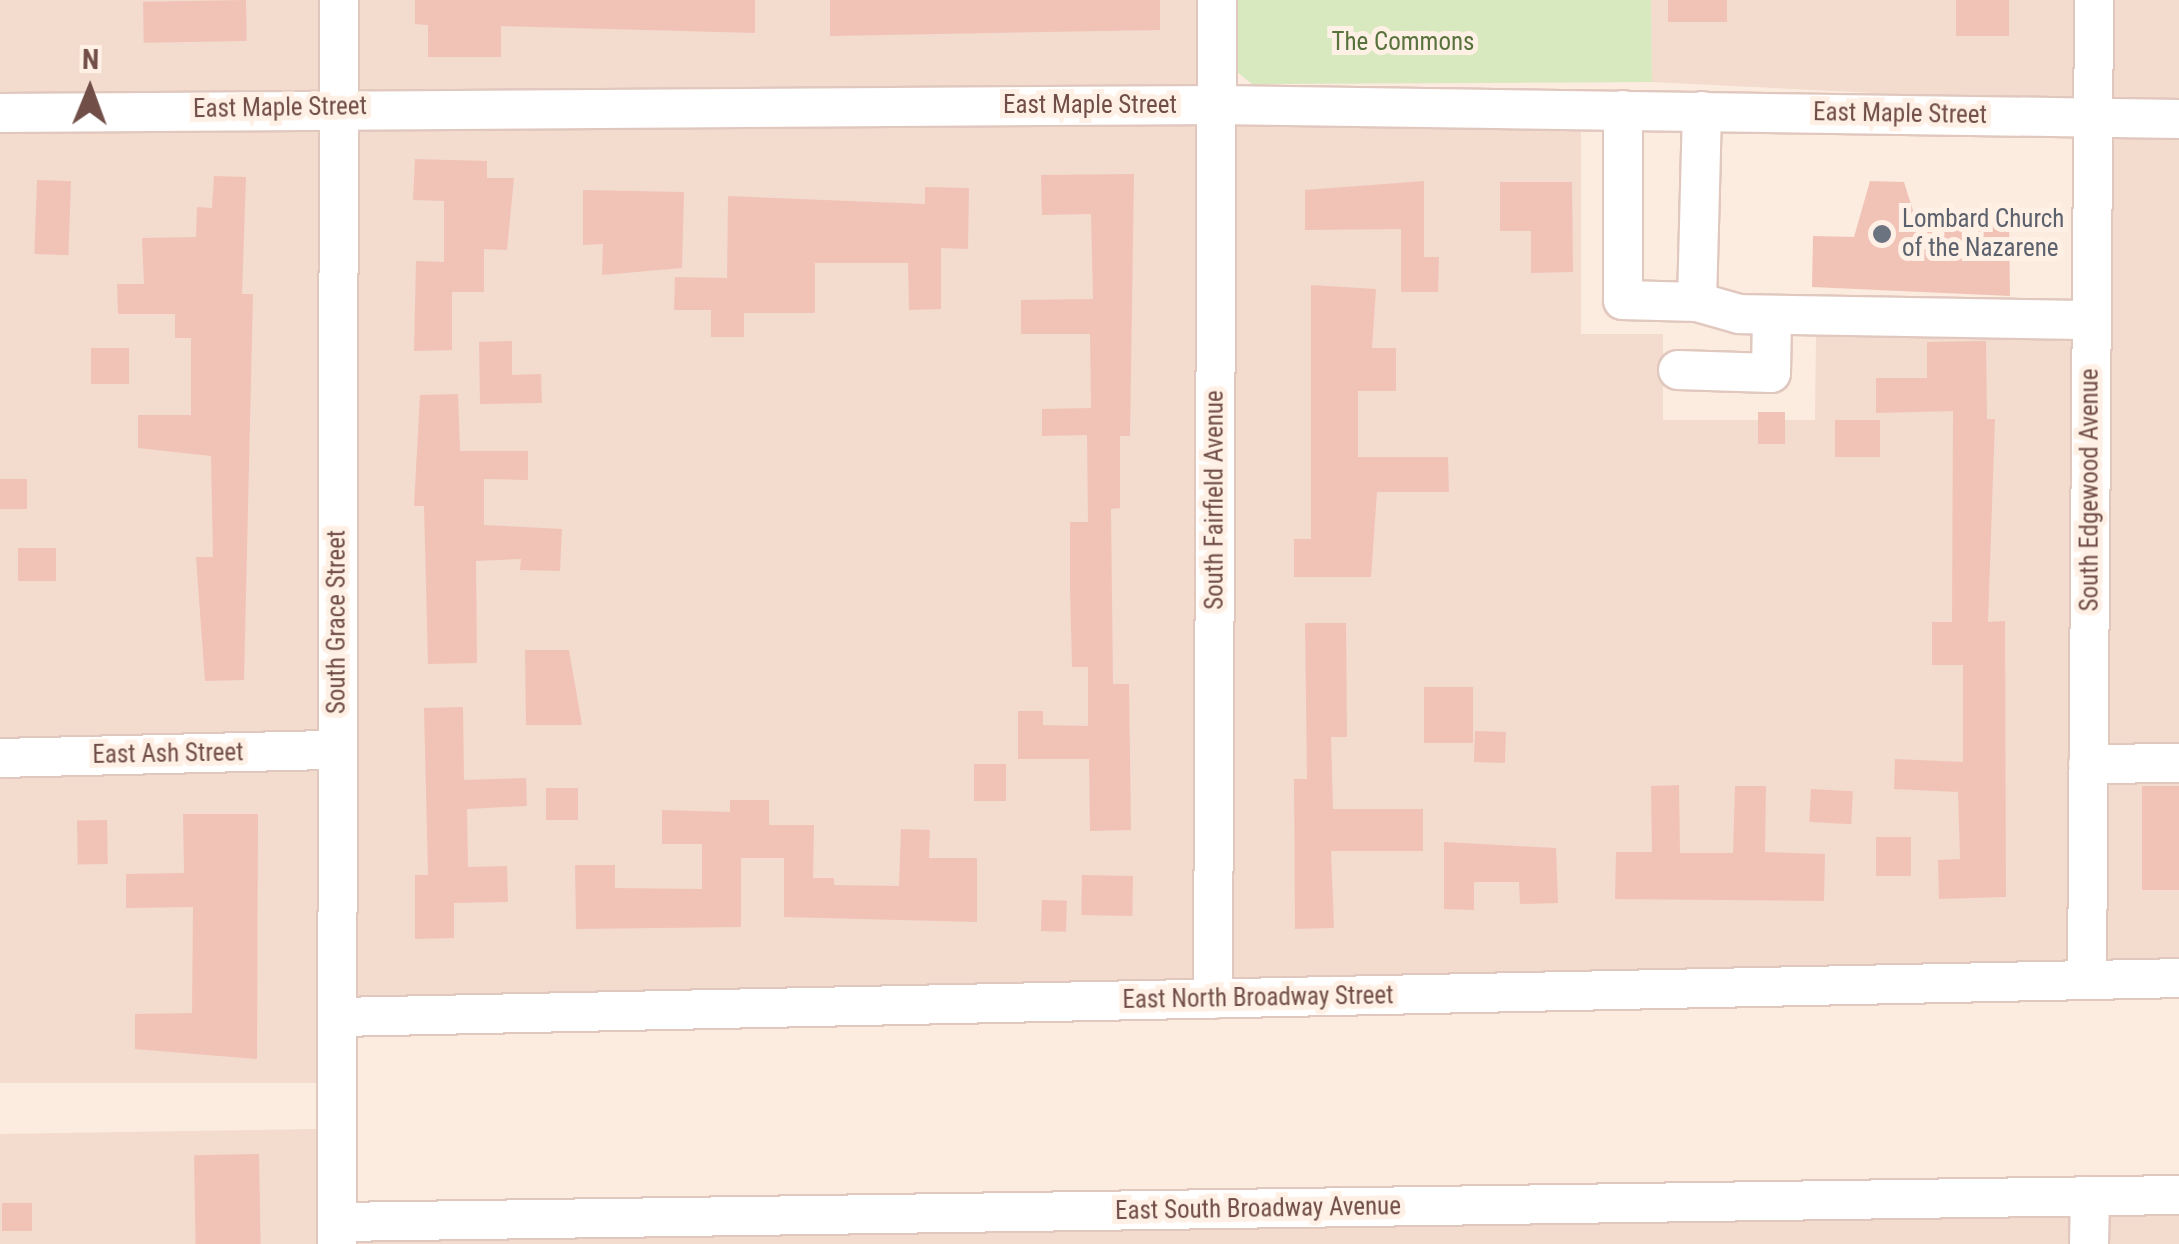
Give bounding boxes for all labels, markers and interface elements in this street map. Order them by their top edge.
park label: The Commons [1332,27,1474,57]
north arrow [40,40,140,140]
text: N [82,43,99,76]
street label: East Maple Street [1003,90,1177,120]
street label: East Maple Street [193,91,367,125]
street label: East Maple Street [1813,97,1987,131]
place label: Lombard Church of the Nazarene [1902,205,2064,264]
marker: Lombard Church of the Nazarene [1871,223,1893,245]
street label: South Edgewood Avenue [2075,369,2105,611]
street label: South Fairfield Avenue [1200,390,1230,610]
street label: South Grace Street [322,530,352,714]
street label: East Ash Street [92,738,244,770]
street label: East North Broadway Street [1122,981,1394,1015]
street label: East South Broadway Avenue [1115,1192,1401,1226]

